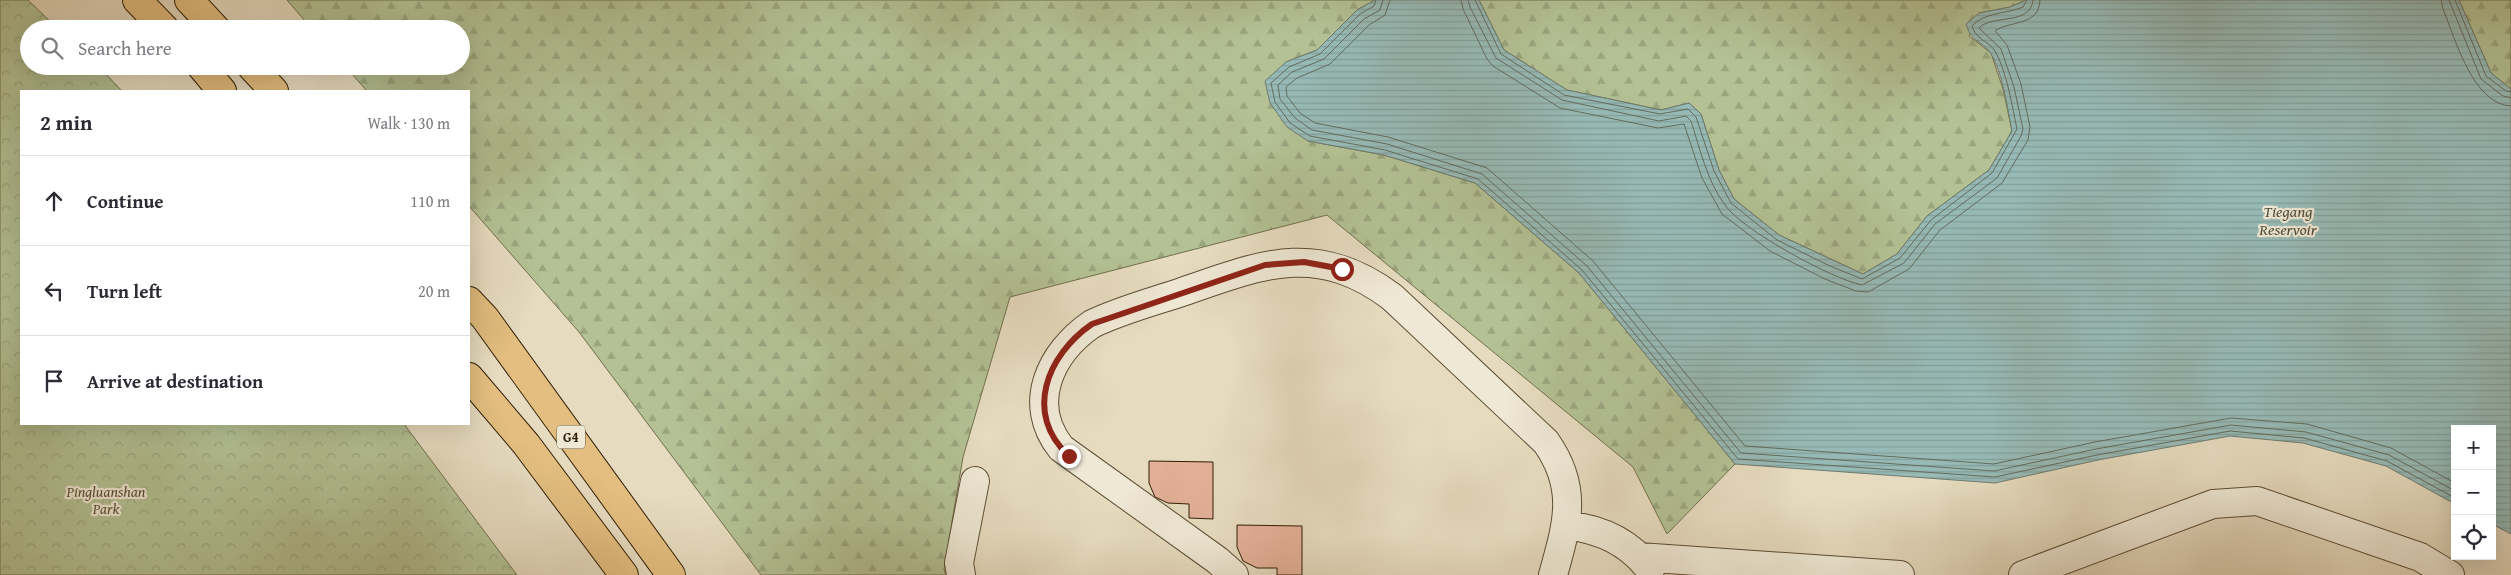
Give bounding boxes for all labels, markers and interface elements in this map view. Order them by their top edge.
search box [20,20,470,75]
icon: search [38,34,66,62]
text: Search here [78,34,172,62]
text: 2 min [40,107,92,138]
text: Walk · 130 m [367,111,450,135]
icon: ahead [40,187,68,215]
text: Continue [87,187,164,215]
text: 110 m [410,189,450,213]
water label: Tiegang Reservoir [2258,199,2318,241]
route start [1331,258,1354,281]
icon: left [40,277,68,305]
text: Turn left [87,277,162,305]
text: 20 m [418,279,450,303]
icon: arrive [40,367,68,395]
text: Arrive at destination [87,367,263,395]
map controls [2451,425,2496,560]
button: + [2451,425,2496,470]
road number: G4 [557,426,585,448]
route end [1058,445,1081,468]
button: − [2451,470,2496,515]
park label: Pingluanshan Park [66,481,146,519]
button: locate [2451,515,2496,560]

